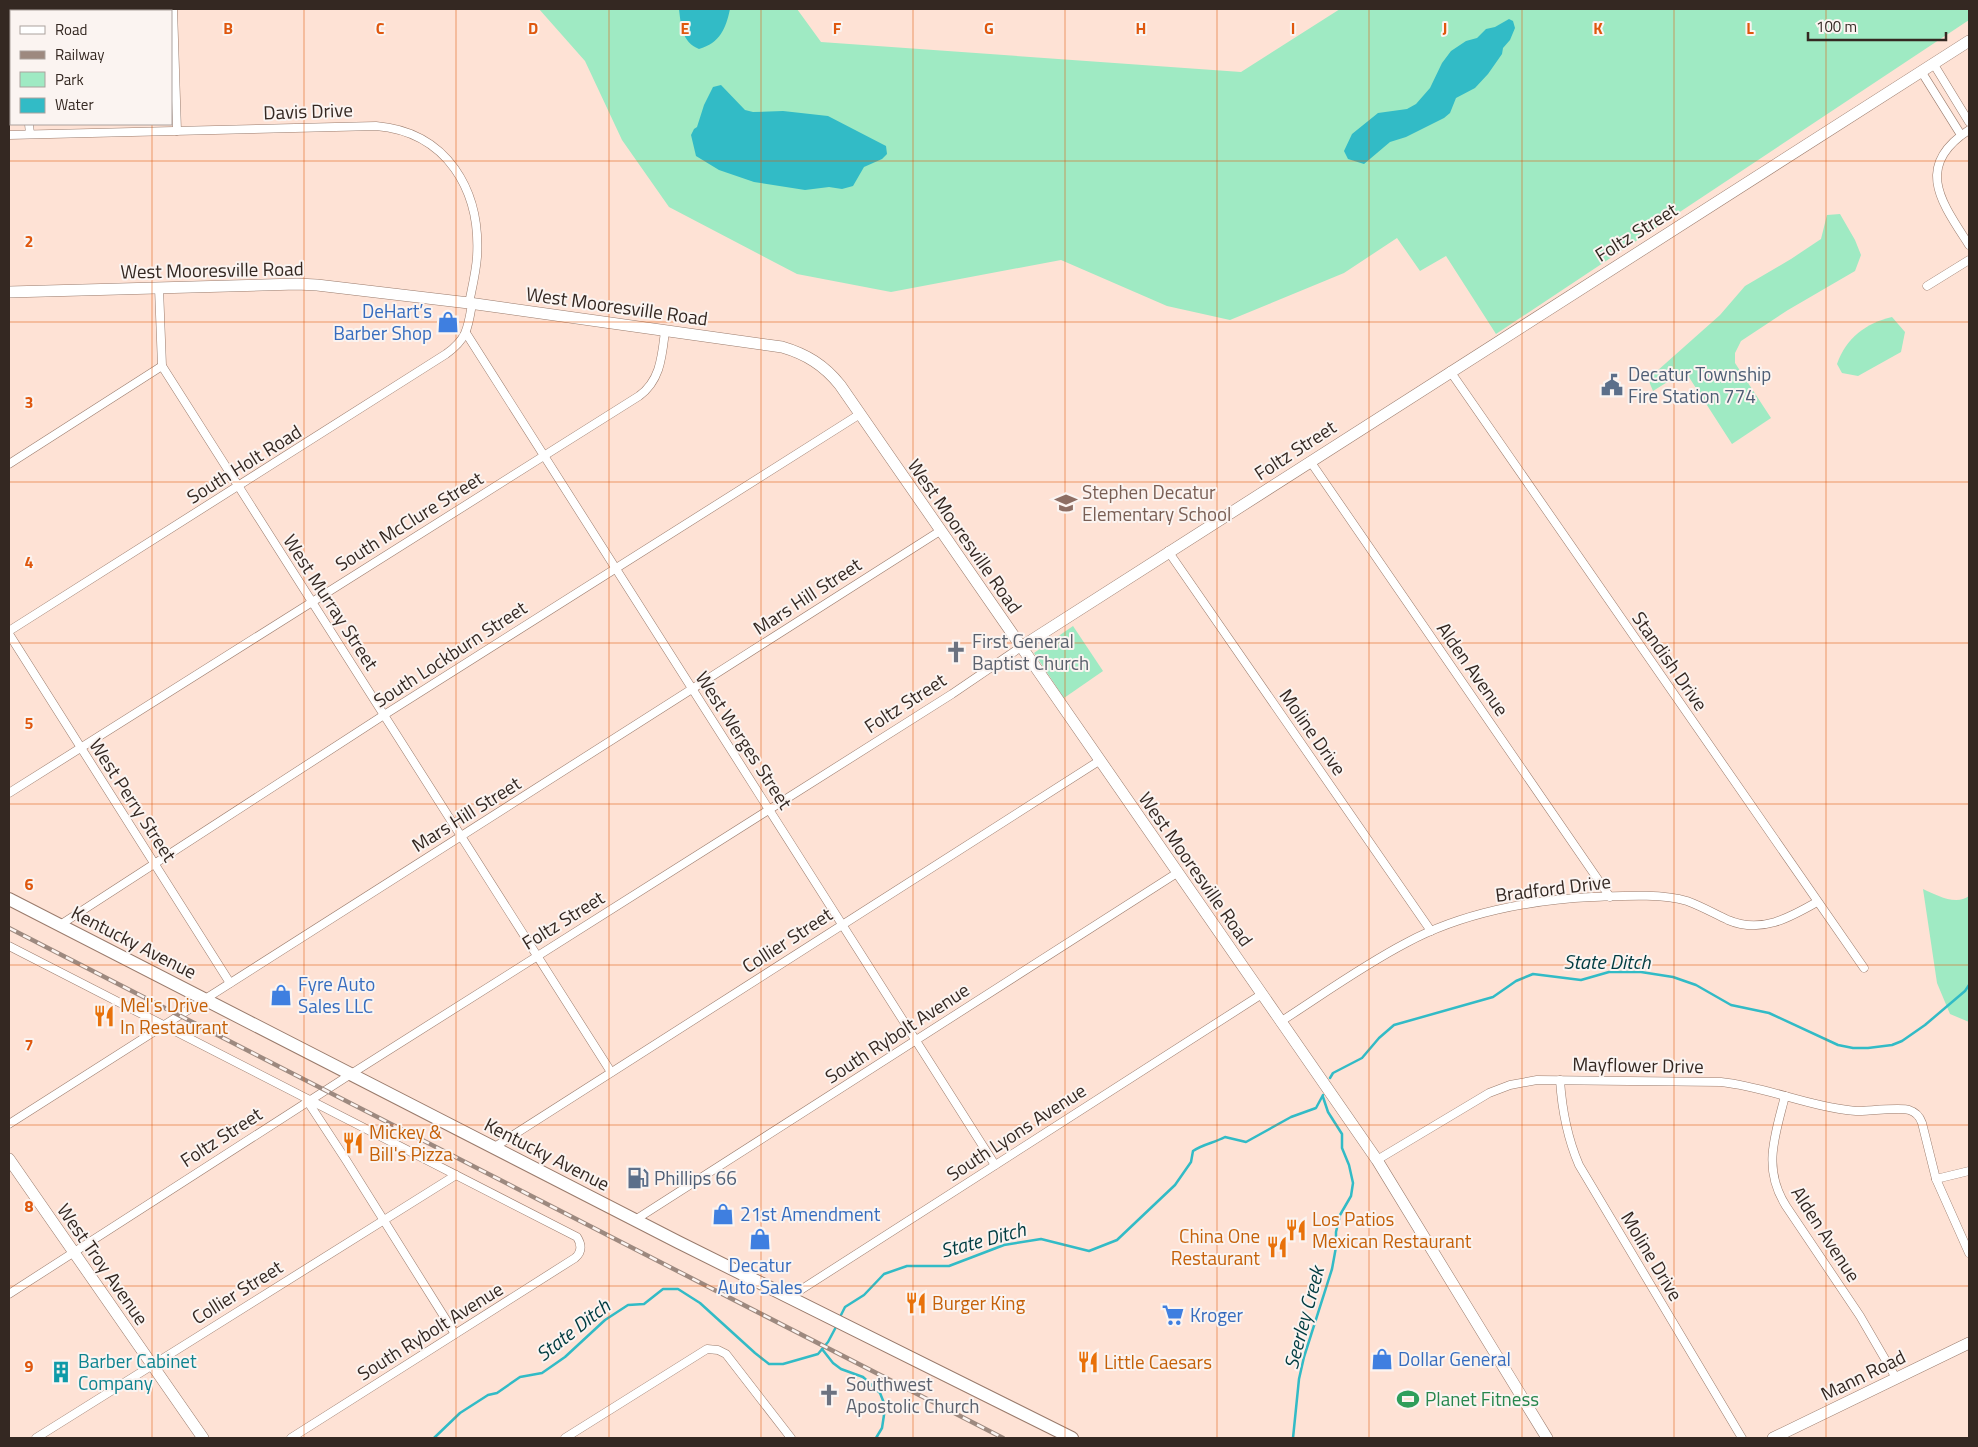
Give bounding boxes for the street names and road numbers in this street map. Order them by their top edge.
street label: Davis Drive [263,94,353,127]
street label: Foltz Street [1589,195,1683,268]
street label: West Mooresville Road [120,253,304,286]
street label: West Mooresville Road [524,278,710,333]
street label: Foltz Street [1248,412,1342,487]
street label: South Holt Road [181,417,307,510]
street label: West Mooresville Road [901,452,1030,619]
street label: South McClure Street [329,463,489,578]
street label: West Murray Street [277,528,386,676]
street label: Mars Hill Street [747,549,867,642]
street label: South Lockburn Street [367,593,533,714]
street label: Standish Drive [1625,605,1715,716]
street label: Alden Avenue [1430,616,1517,722]
street label: West Werges Street [689,665,800,815]
street label: Foltz Street [858,665,952,740]
street label: Moline Drive [1273,682,1354,781]
street label: West Perry Street [83,732,184,867]
street label: Mars Hill Street [405,768,526,859]
street label: West Mooresville Road [1132,785,1261,952]
street label: Bradford Drive [1494,866,1612,909]
street label: Foltz Street [516,883,610,956]
street label: Kentucky Avenue [67,897,202,986]
street label: Collier Street [736,899,838,980]
street label: South Rybolt Avenue [819,975,975,1090]
street label: Mayflower Drive [1572,1049,1704,1080]
street label: South Lyons Avenue [940,1075,1091,1188]
street label: Foltz Street [174,1099,268,1174]
street label: Kentucky Avenue [480,1109,615,1198]
street label: Alden Avenue [1785,1180,1868,1287]
street label: West Troy Avenue [50,1197,156,1331]
street label: Moline Drive [1614,1205,1691,1306]
street label: Collier Street [186,1252,288,1331]
street label: South Rybolt Avenue [351,1274,508,1387]
street label: Mann Road [1815,1342,1910,1408]

